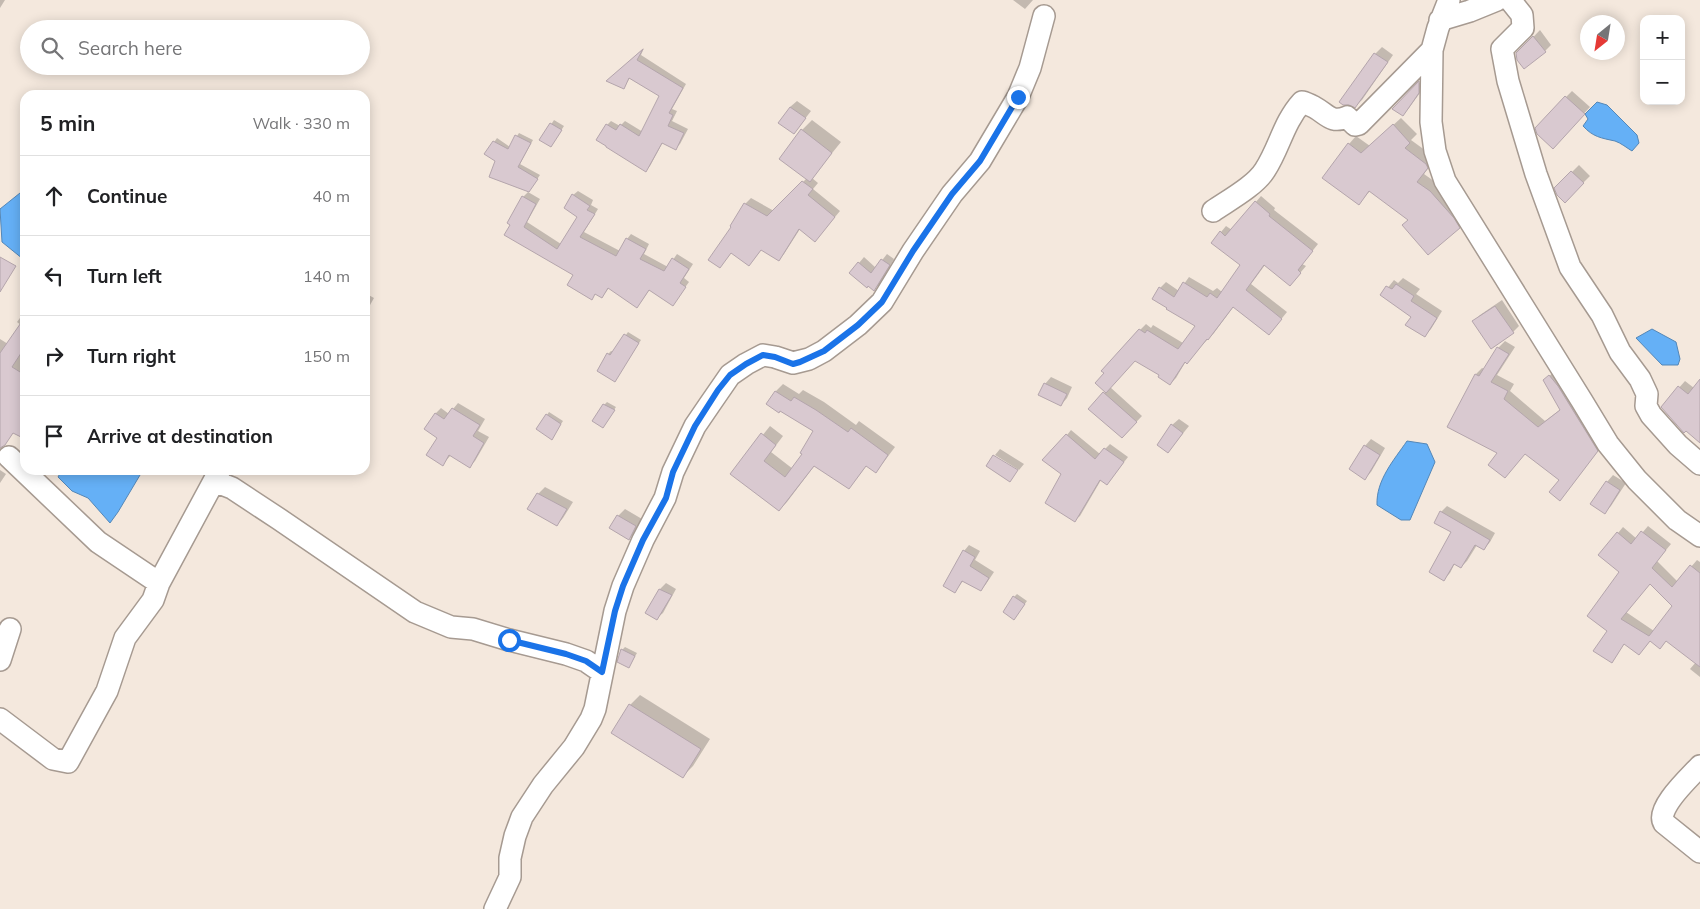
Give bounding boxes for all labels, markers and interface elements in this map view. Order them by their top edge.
north arrow [1580,15,1625,60]
map controls [1640,15,1685,105]
button: + [1640,15,1685,60]
search box [20,20,370,75]
icon: search [38,34,66,62]
text: Search here [78,36,182,60]
button: − [1640,60,1685,105]
route end [1007,86,1030,109]
text: 5 min [40,110,95,136]
text: Walk · 330 m [252,113,350,133]
icon: ahead [40,182,68,210]
text: Continue [87,184,167,208]
text: 40 m [313,186,350,206]
icon: left [40,262,68,290]
text: Turn left [87,264,162,288]
text: 140 m [303,266,350,286]
icon: right [40,342,68,370]
text: Turn right [87,344,176,368]
text: 150 m [303,346,350,366]
icon: arrive [40,422,68,450]
text: Arrive at destination [87,424,273,448]
route start [498,629,521,652]

